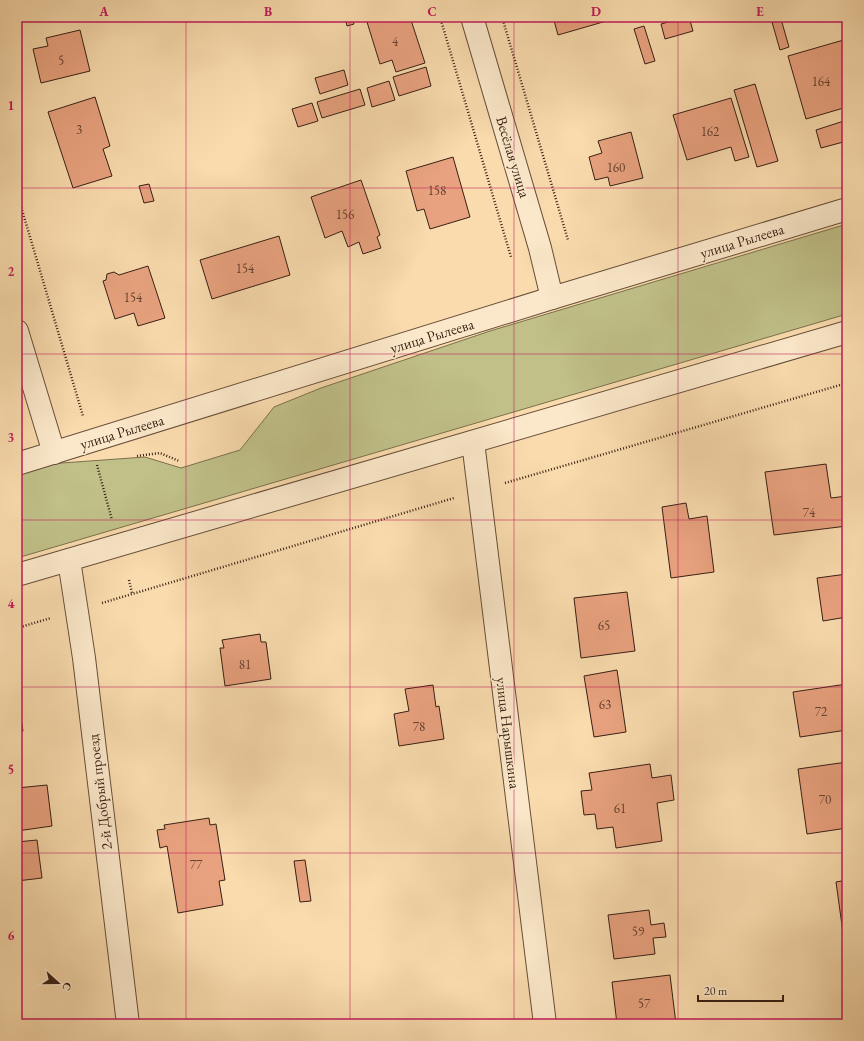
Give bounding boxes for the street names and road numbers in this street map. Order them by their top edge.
street label: Весёлая улица [492,114,535,200]
street label: улица Рылеева [698,219,786,262]
street label: улица Рылеева [388,314,476,357]
street label: улица Рылеева [78,410,166,453]
street label: улица Нарышкина [492,676,525,790]
street label: 2-й Добрый проезд [83,733,116,851]

